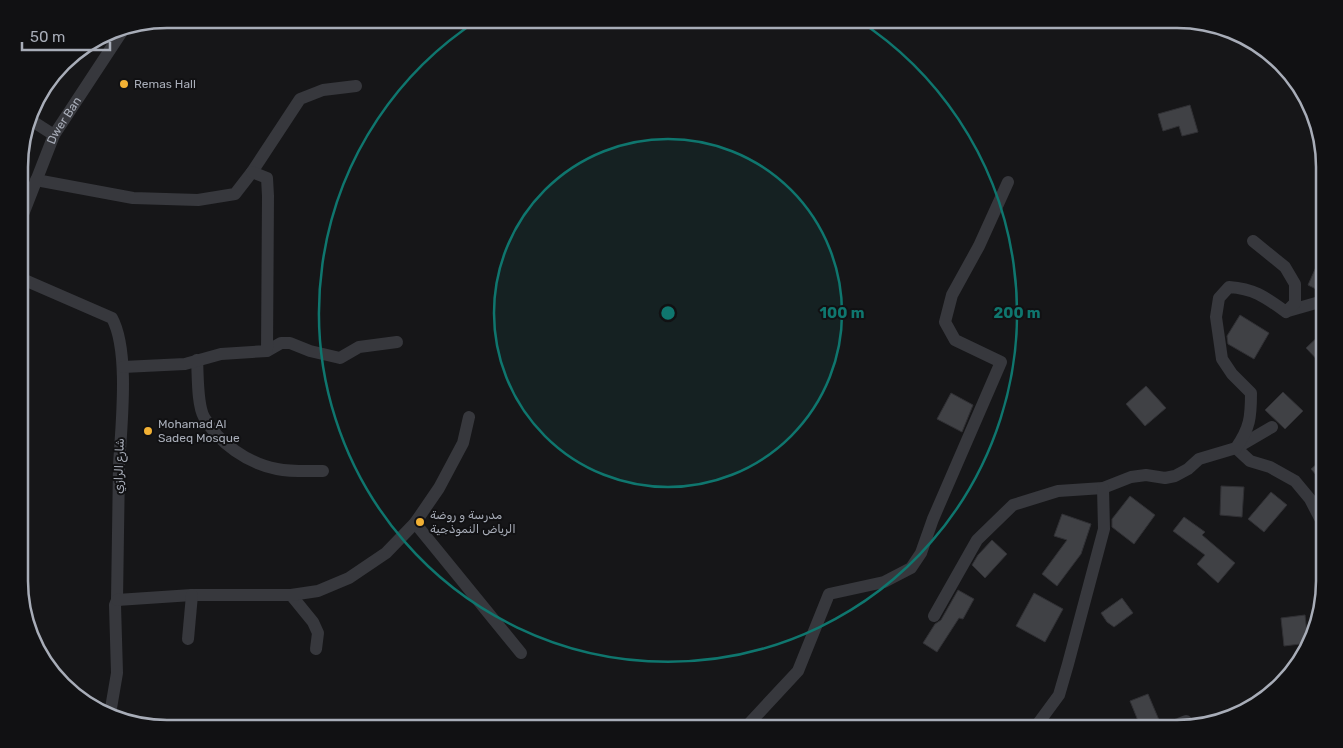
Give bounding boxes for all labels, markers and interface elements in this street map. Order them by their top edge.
scale bar [22,20,110,52]
text: 50 m [30,28,65,46]
place label: Remas Hall [134,77,196,91]
marker: Remas Hall [118,78,130,90]
street label: Dwer Ban [44,94,84,146]
centre of rings [659,304,677,322]
text: 100 m [820,304,864,322]
text: 200 m [993,304,1041,322]
place label: Mohamad Al Sadeq Mosque [158,417,240,445]
marker: Mohamad Al Sadeq Mosque [142,425,154,437]
street label: شارع الرازي [111,438,129,494]
place label: مدرسة و روضة الرياض النموذجية [430,508,516,537]
marker: مدرسة و روضة الرياض النموذجية [414,516,426,528]

